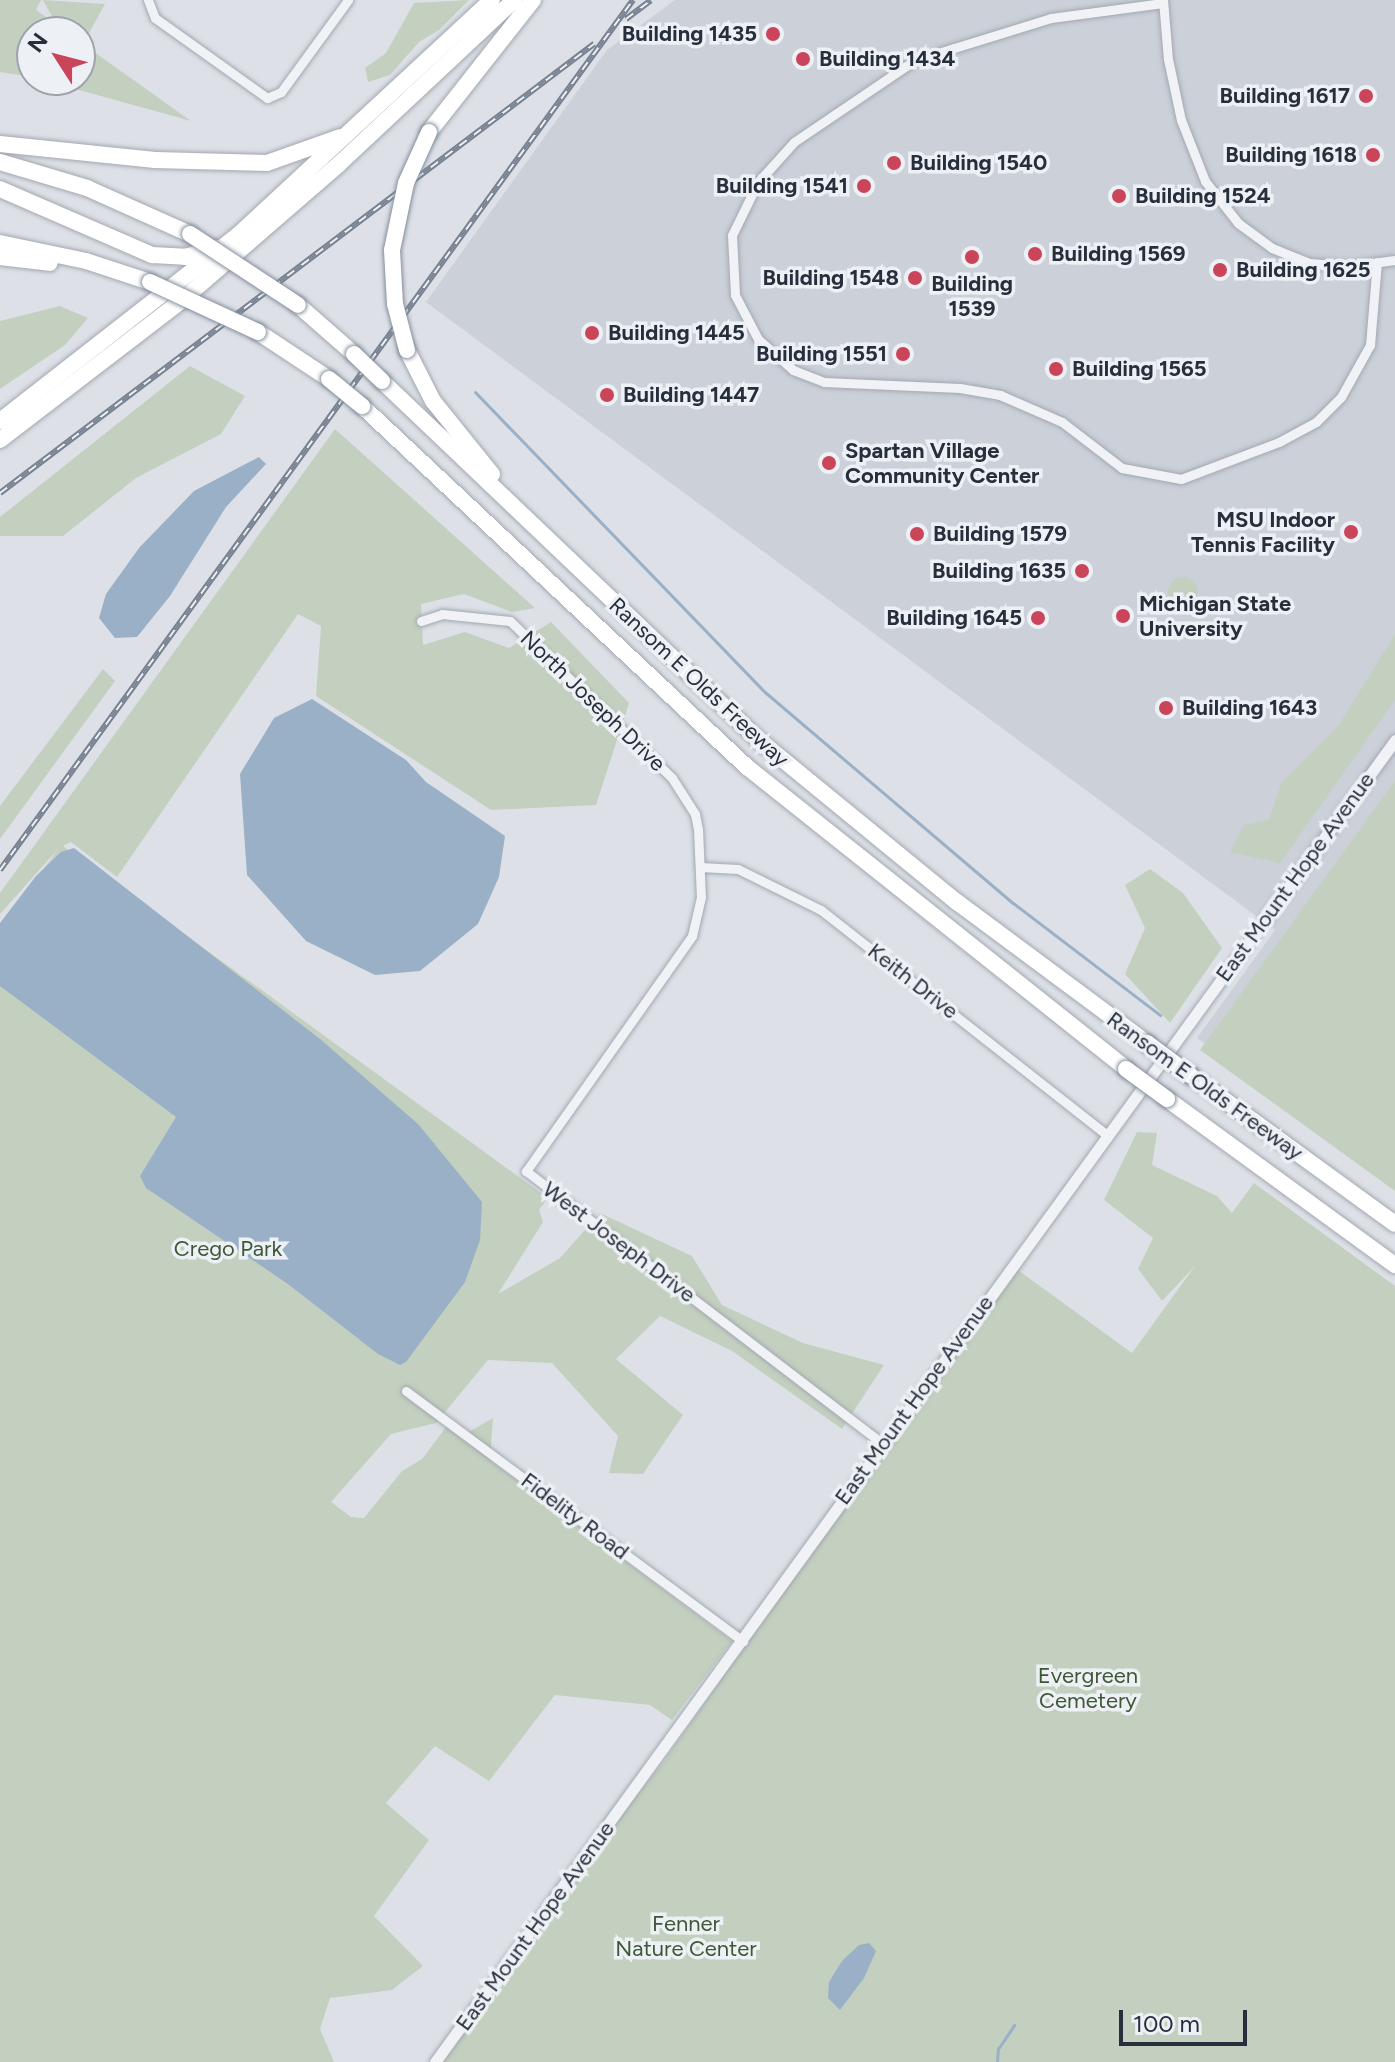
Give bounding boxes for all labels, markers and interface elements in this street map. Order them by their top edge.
north arrow [16,16,96,96]
place label: Building 1435 [622,21,757,47]
marker: Building 1435 [764,25,782,43]
text: N [22,28,54,58]
place label: Building 1434 [819,46,955,72]
marker: Building 1434 [794,50,812,68]
place label: Building 1617 [1219,83,1350,109]
marker: Building 1617 [1357,87,1375,105]
place label: Building 1618 [1225,142,1357,168]
marker: Building 1618 [1364,146,1382,164]
place label: Building 1540 [910,150,1047,176]
marker: Building 1540 [885,154,903,172]
place label: Building 1541 [716,173,848,199]
marker: Building 1541 [855,177,873,195]
place label: Building 1524 [1135,183,1271,209]
marker: Building 1524 [1110,187,1128,205]
place label: Building 1569 [1051,241,1186,267]
marker: Building 1569 [1026,245,1044,263]
marker: Building 1539 [963,248,981,266]
place label: Building 1625 [1236,257,1371,283]
marker: Building 1625 [1211,261,1229,279]
place label: Building 1548 [763,265,899,291]
marker: Building 1548 [906,269,924,287]
place label: Building 1539 [931,270,1013,322]
place label: Building 1445 [608,320,745,346]
marker: Building 1445 [583,324,601,342]
place label: Building 1551 [756,341,887,367]
marker: Building 1551 [894,345,912,363]
place label: Building 1565 [1072,356,1207,382]
marker: Building 1565 [1047,360,1065,378]
place label: Building 1447 [623,382,759,408]
marker: Building 1447 [598,386,616,404]
place label: Spartan Village Community Center [845,437,1039,488]
marker: Spartan Village Community Center [820,454,838,472]
place label: MSU Indoor Tennis Facility [1191,506,1335,558]
place label: Building 1579 [933,521,1067,547]
marker: MSU Indoor Tennis Facility [1342,523,1360,541]
marker: Building 1579 [908,525,926,543]
place label: Building 1635 [932,558,1066,584]
marker: Building 1635 [1073,562,1091,580]
place label: Michigan State University [1139,590,1291,642]
street label: Ransom E Olds Freeway [604,592,794,772]
place label: Building 1645 [886,605,1022,631]
marker: Michigan State University [1114,607,1132,625]
marker: Building 1645 [1029,609,1047,627]
street label: North Joseph Drive [515,625,671,777]
place label: Building 1643 [1182,695,1317,721]
marker: Building 1643 [1157,699,1175,717]
street label: East Mount Hope Avenue [1210,767,1380,987]
street label: Keith Drive [863,938,963,1024]
street label: Ransom E Olds Freeway [1102,1006,1308,1166]
street label: West Joseph Drive [538,1176,700,1308]
park label: Crego Park [174,1236,282,1262]
street label: East Mount Hope Avenue [829,1290,999,1510]
street label: Fidelity Road [516,1467,634,1565]
park label: Evergreen Cemetery [1038,1662,1138,1714]
street label: East Mount Hope Avenue [450,1816,620,2036]
park label: Fenner Nature Center [615,1910,757,1962]
scale bar [1123,1994,1251,2044]
text: 100 m [1133,2009,1200,2038]

